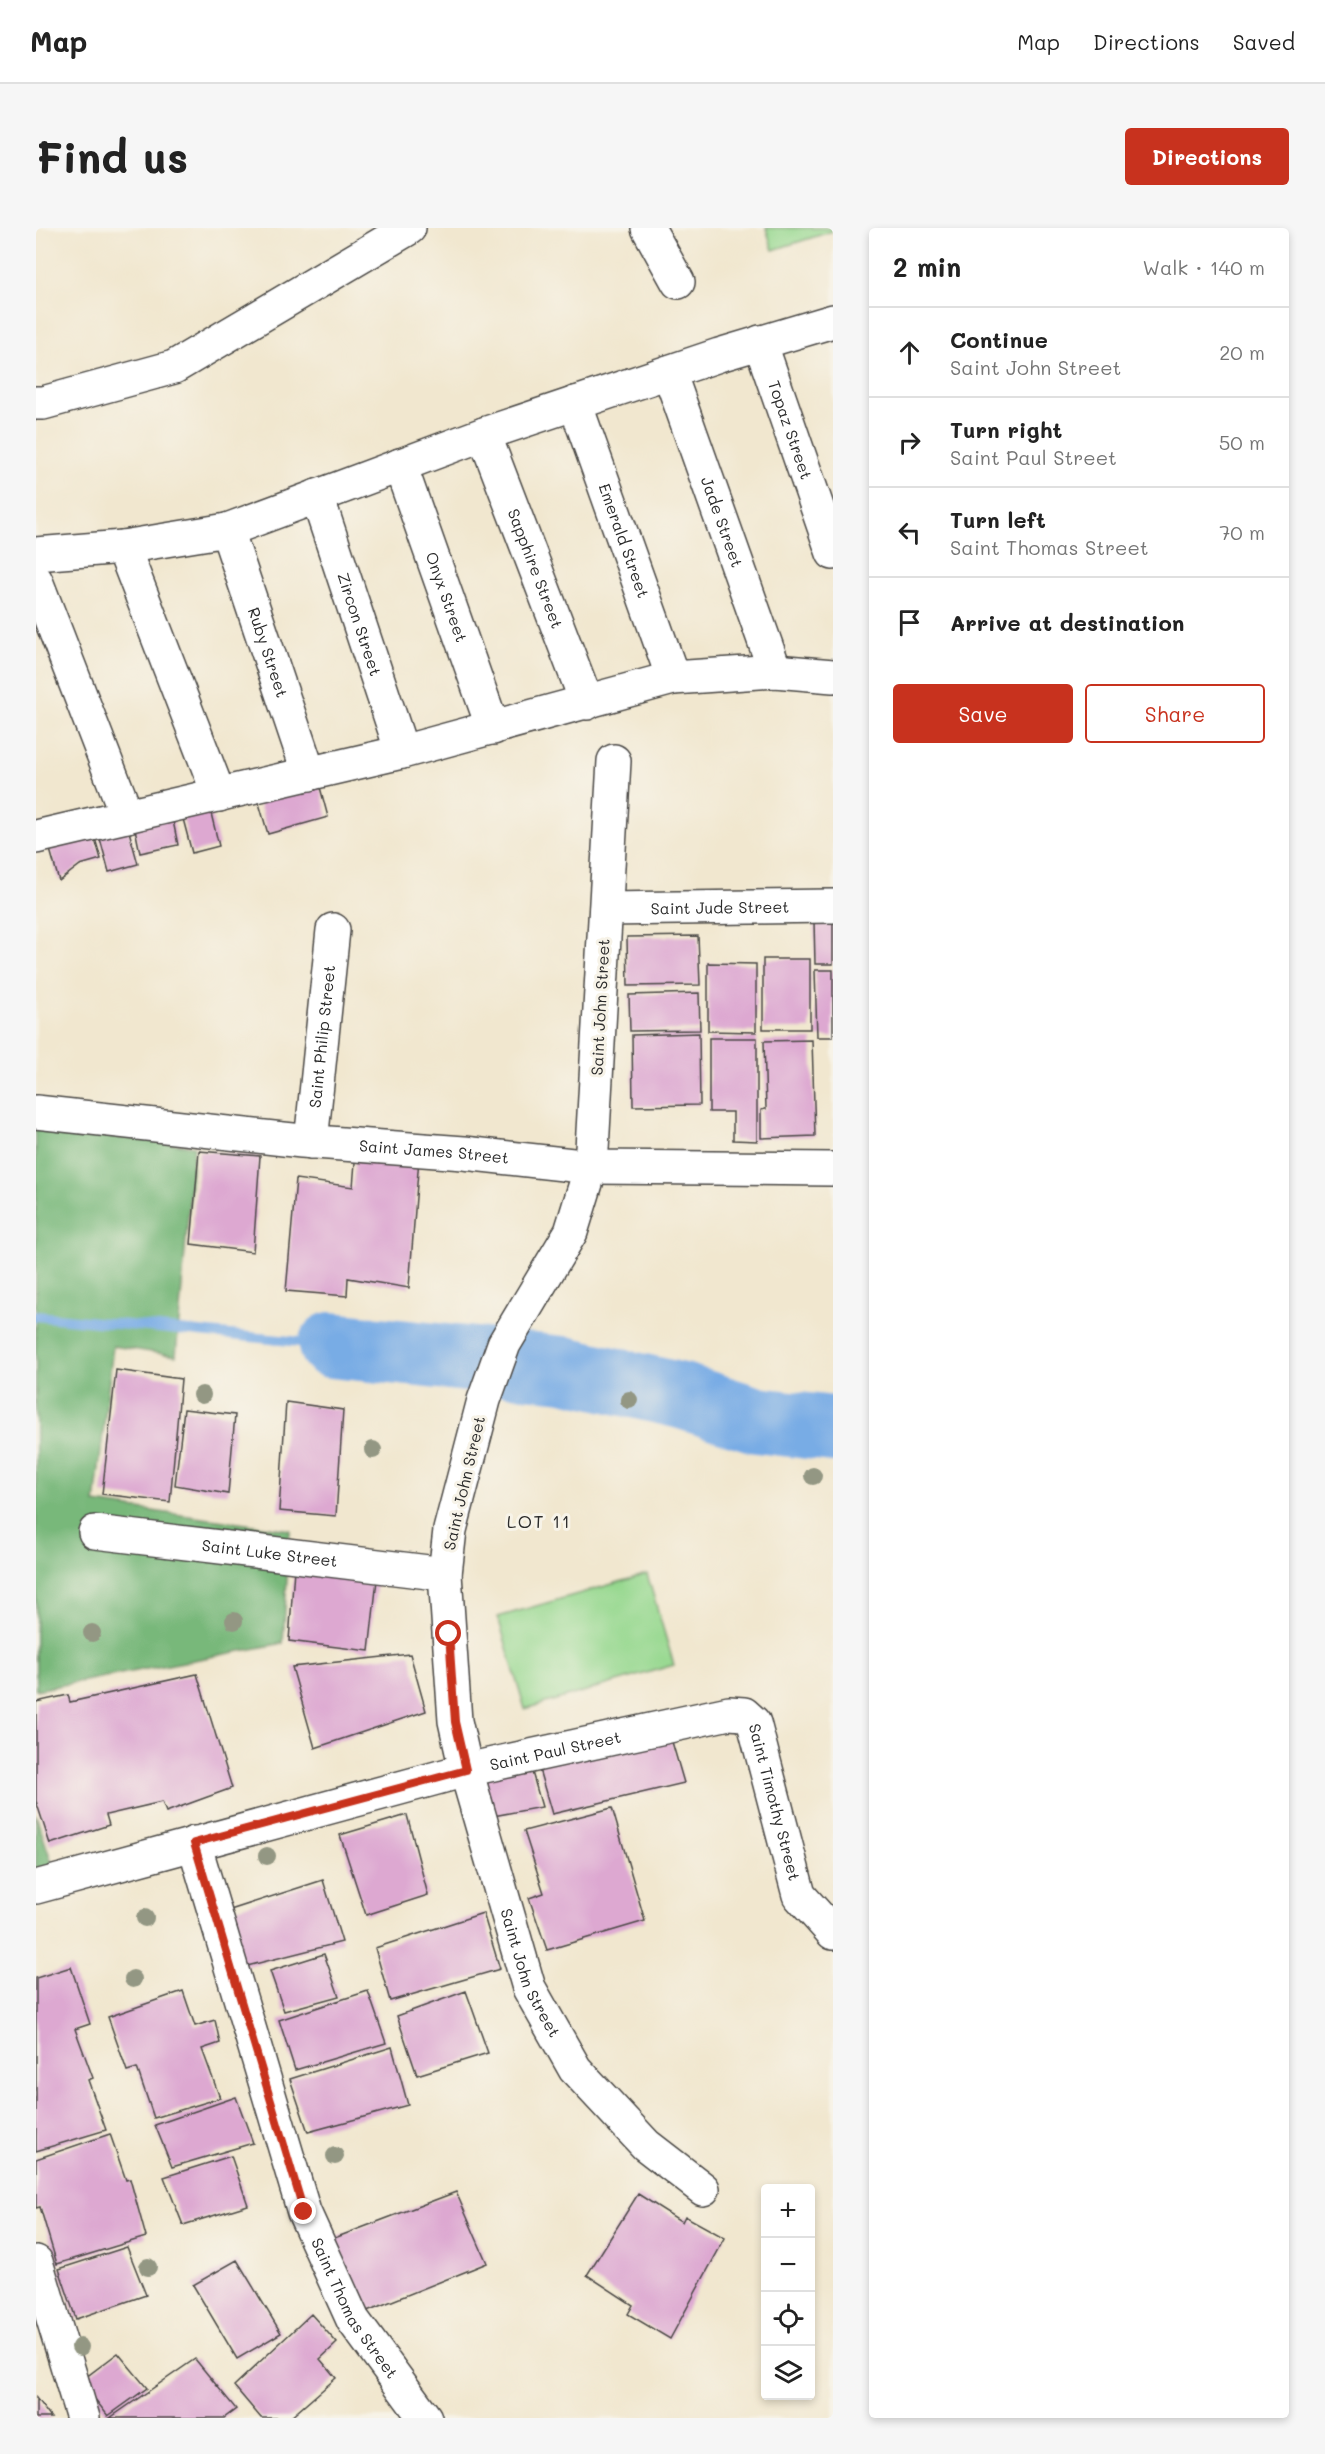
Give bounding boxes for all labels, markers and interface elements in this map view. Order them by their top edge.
text: Map [30,23,87,59]
text: Map [1017,28,1060,55]
text: Directions [1093,28,1200,55]
text: Saved [1233,28,1295,55]
button: Directions [1125,128,1289,185]
text: Find us [36,129,188,184]
text: 2 min [893,250,961,284]
text: Walk · 140 m [1142,254,1265,280]
text: Continue [950,325,1048,354]
icon: ahead [893,336,926,369]
text: 20 m [1219,339,1265,365]
text: Saint John Street [950,354,1121,380]
street label: Topaz Street [764,377,818,482]
text: Turn right [950,415,1062,444]
icon: right [893,426,926,459]
text: 50 m [1219,429,1265,455]
text: Saint Paul Street [950,444,1117,470]
street label: Jade Street [697,473,748,570]
street label: Emerald Street [594,480,655,600]
street label: Sapphire Street [503,505,568,631]
text: Turn left [950,505,1046,534]
icon: left [893,516,926,549]
text: 70 m [1219,519,1265,545]
text: Saint Thomas Street [950,534,1149,560]
street label: Onyx Street [422,549,473,645]
street label: Zircon Street [333,570,387,678]
street label: Ruby Street [244,604,293,700]
icon: arrive [893,606,926,639]
text: Arrive at destination [950,608,1185,637]
button: Save [893,684,1073,743]
button: Share [1085,684,1265,743]
street label: Saint Jude Street [651,896,789,918]
street label: Saint John Street [585,938,614,1076]
street label: Saint Philip Street [304,964,339,1109]
street label: Saint James Street [358,1134,510,1168]
street label: Saint John Street [438,1414,489,1552]
district label: LOT 11 [507,1509,571,1533]
street label: Saint Luke Street [201,1534,339,1571]
route start [435,1620,461,1646]
street label: Saint Timothy Street [745,1721,806,1883]
street label: Saint Paul Street [488,1726,623,1775]
street label: Saint John Street [497,1906,566,2041]
map controls [761,2184,815,2400]
button: + [761,2184,815,2238]
route end [290,2198,316,2224]
street label: Saint Thomas Street [307,2234,403,2382]
button: − [761,2238,815,2292]
button: locate [761,2292,815,2346]
button: layers [761,2346,815,2400]

